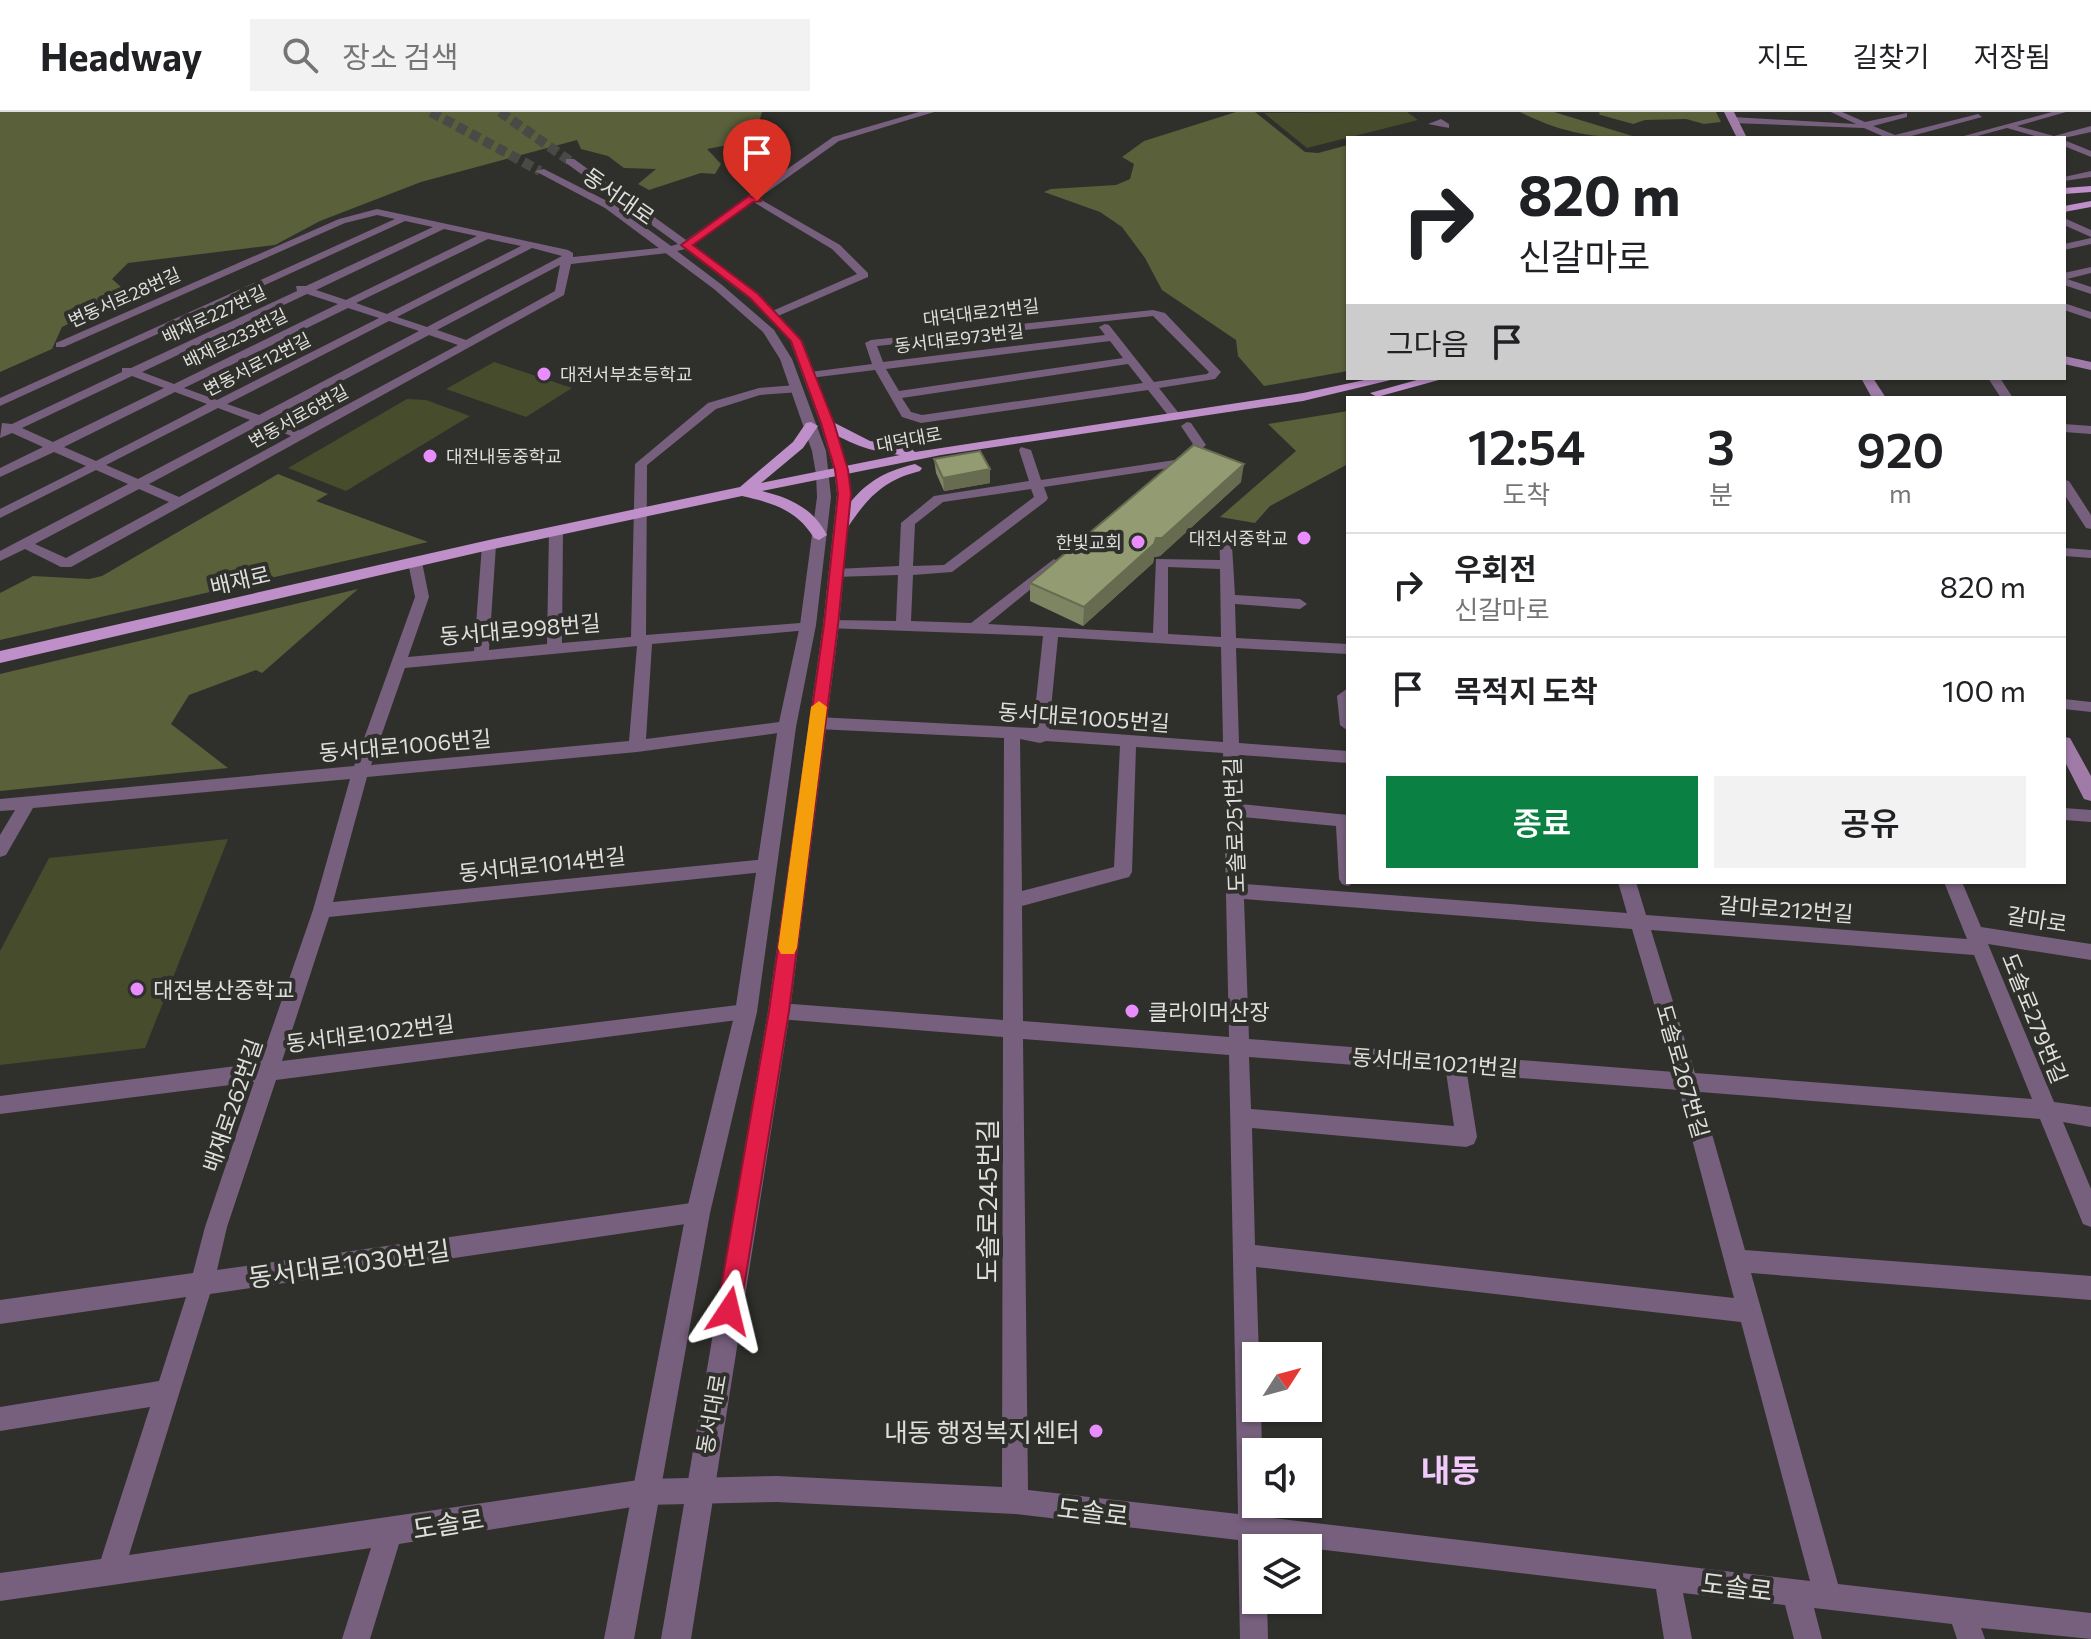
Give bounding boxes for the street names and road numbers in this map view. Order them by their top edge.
street label: 동서대로 [578,162,660,230]
street label: 변동서로28번길 [65,263,183,331]
street label: 배재로227번길 [158,280,270,348]
street label: 대덕대로21번길 [922,294,1040,330]
street label: 배재로233번길 [179,303,291,373]
street label: 동서대로973번길 [893,319,1025,357]
street label: 변동서로12번길 [200,328,314,400]
street label: 변동서로6번길 [244,380,352,452]
street label: 대덕대로 [874,422,944,456]
street label: 배재로 [207,560,273,600]
street label: 동서대로998번길 [438,609,602,649]
street label: 동서대로1005번길 [997,698,1171,736]
street label: 동서대로1006번길 [318,724,492,766]
street label: 도솔로251번길 [1218,757,1250,893]
street label: 동서대로1014번길 [457,842,627,886]
street label: 갈마로212번길 [1718,891,1854,927]
street label: 갈마로 [2005,901,2069,937]
street label: 도솔로279번길 [1997,949,2073,1087]
street label: 도솔로267번길 [1651,1001,1715,1141]
street label: 동서대로1022번길 [284,1009,456,1057]
street label: 배재로262번길 [197,1035,267,1175]
street label: 동서대로1021번길 [1351,1043,1519,1081]
street label: 도솔로245번길 [971,1119,1002,1283]
street label: 동서대로1030번길 [246,1234,452,1292]
street label: 동서대로 [691,1372,731,1456]
street label: 도솔로 [1055,1491,1131,1531]
street label: 도솔로 [410,1502,486,1544]
street label: 도솔로 [1699,1566,1775,1606]

